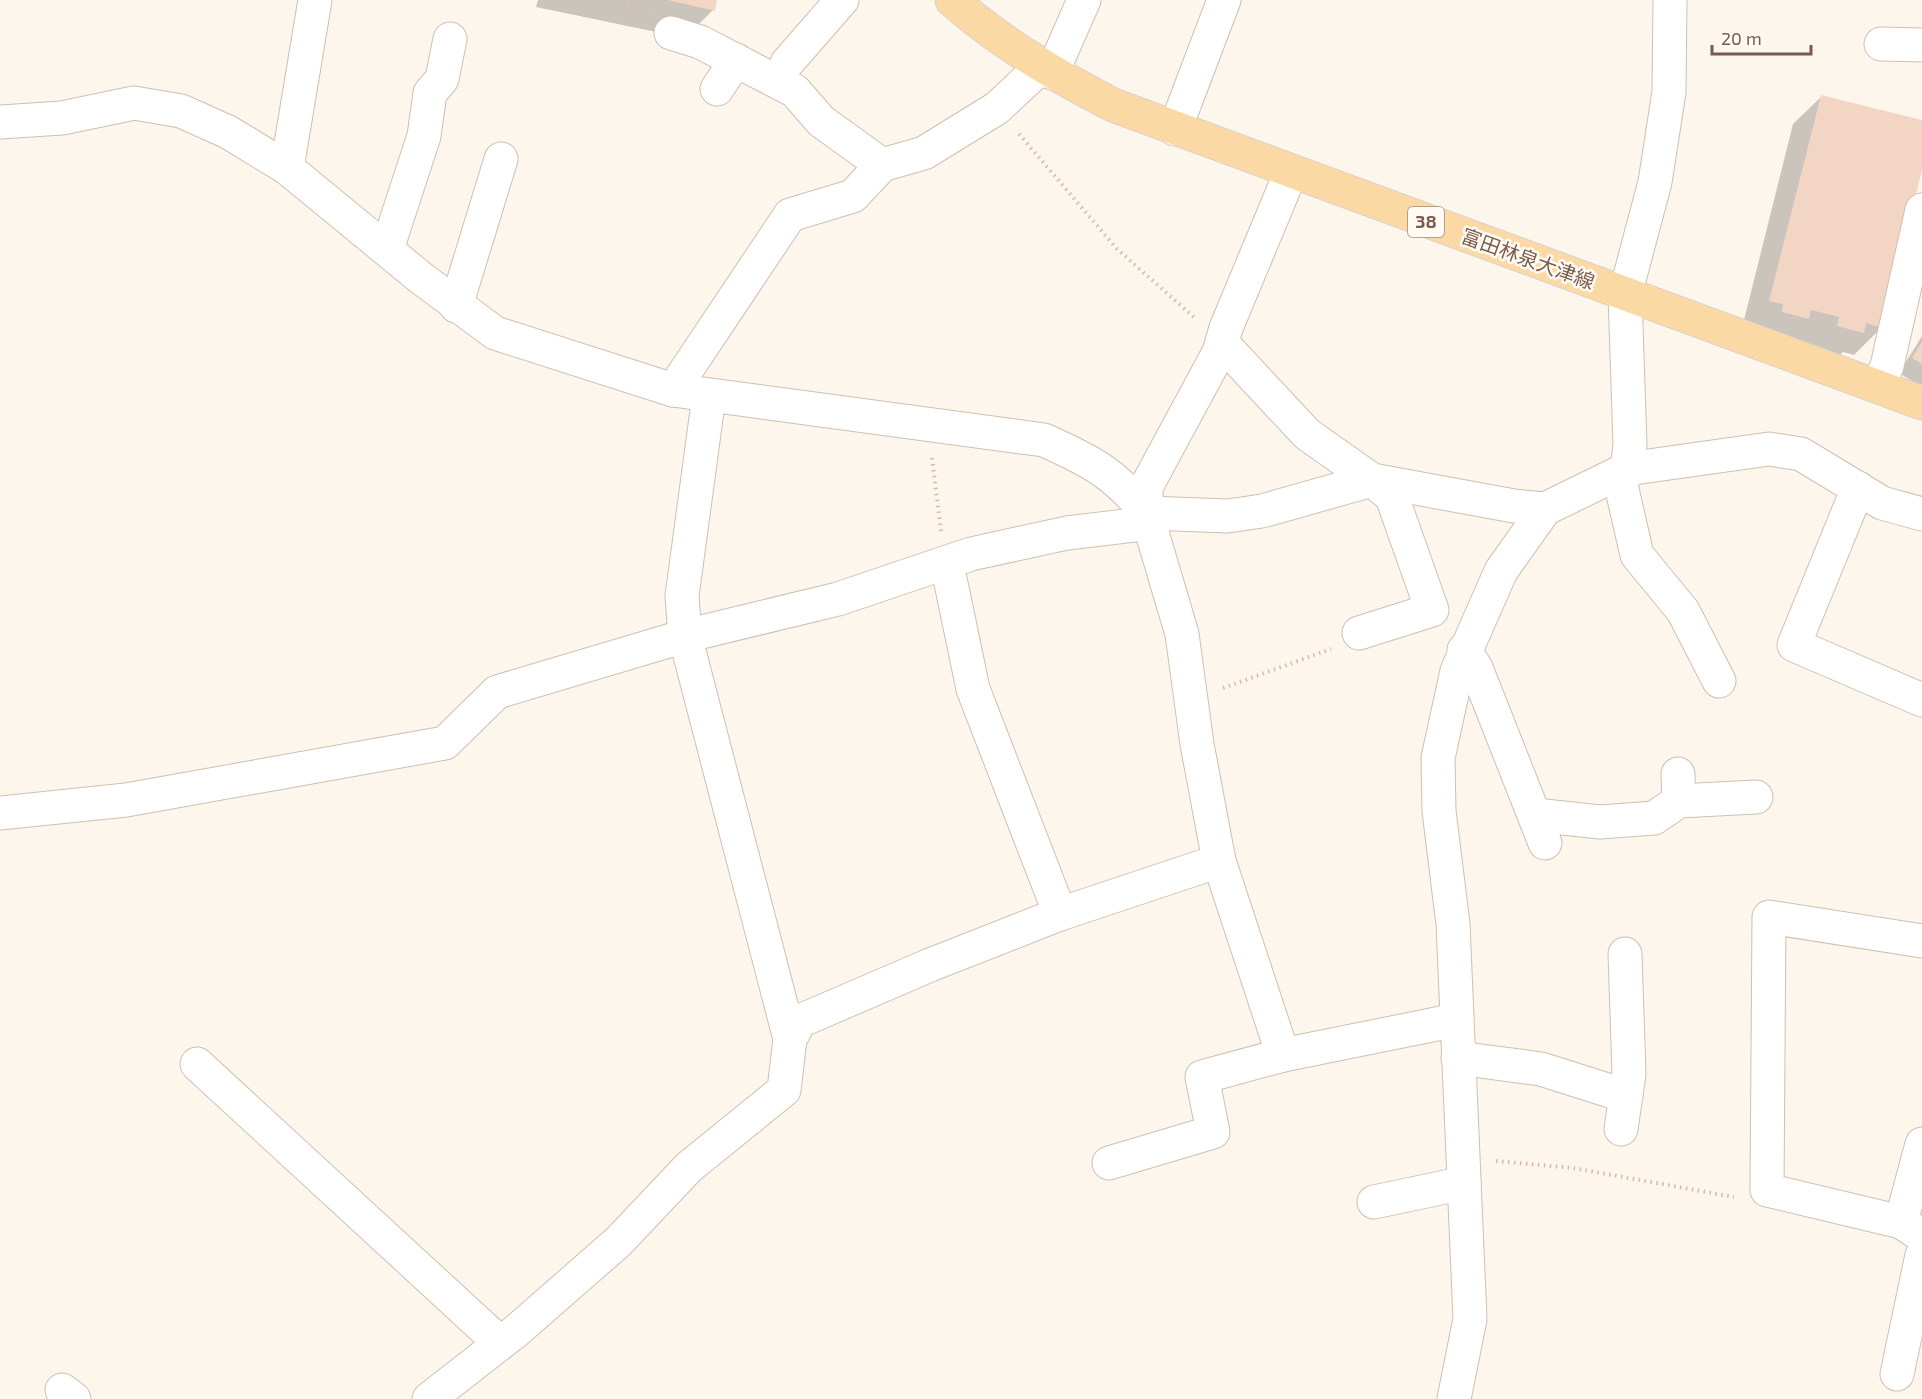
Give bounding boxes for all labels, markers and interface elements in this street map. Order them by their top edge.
scale bar [1712,18,1811,56]
text: 20 m [1721,27,1762,49]
road number: 38 [1408,207,1444,237]
street label: 富田林泉大津線 [1458,223,1598,293]

